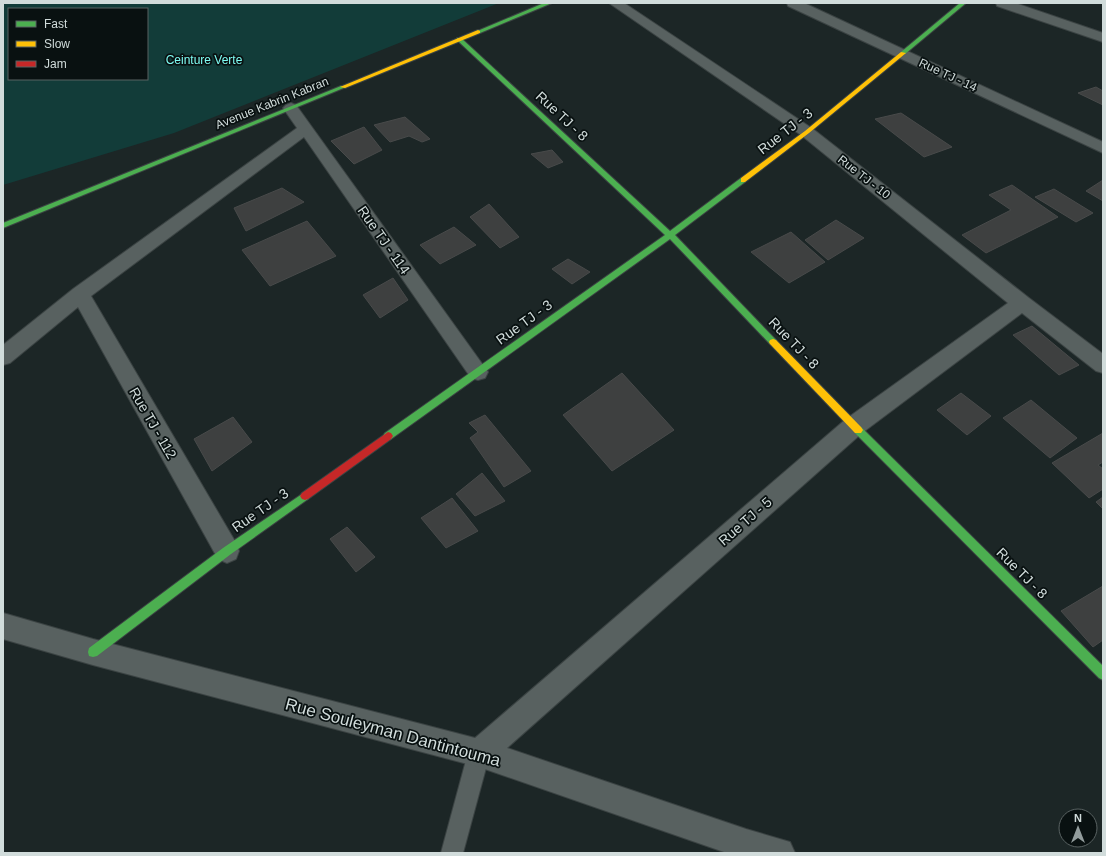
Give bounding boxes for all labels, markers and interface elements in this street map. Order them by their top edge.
legend [8,8,148,80]
text: Fast [44,17,68,31]
text: Slow [44,37,70,51]
park label: Ceinture Verte [166,53,243,67]
street label: Rue TJ - 14 [917,55,980,95]
text: Jam [44,57,67,71]
street label: Avenue Kabrin Kabran [213,74,331,132]
street label: Rue TJ - 8 [533,88,591,144]
street label: Rue TJ - 3 [754,105,816,157]
street label: Rue TJ - 10 [835,152,893,202]
street label: Rue TJ - 114 [355,203,414,277]
street label: Rue TJ - 3 [493,296,555,348]
street label: Rue TJ - 8 [766,314,823,372]
street label: Rue TJ - 112 [126,385,180,462]
street label: Rue TJ - 3 [229,485,291,535]
street label: Rue TJ - 5 [715,493,775,548]
street label: Rue TJ - 8 [993,544,1051,602]
street label: Rue Souleyman Dantintouma [283,695,503,771]
north arrow [1058,808,1098,848]
text: N [1074,812,1082,824]

